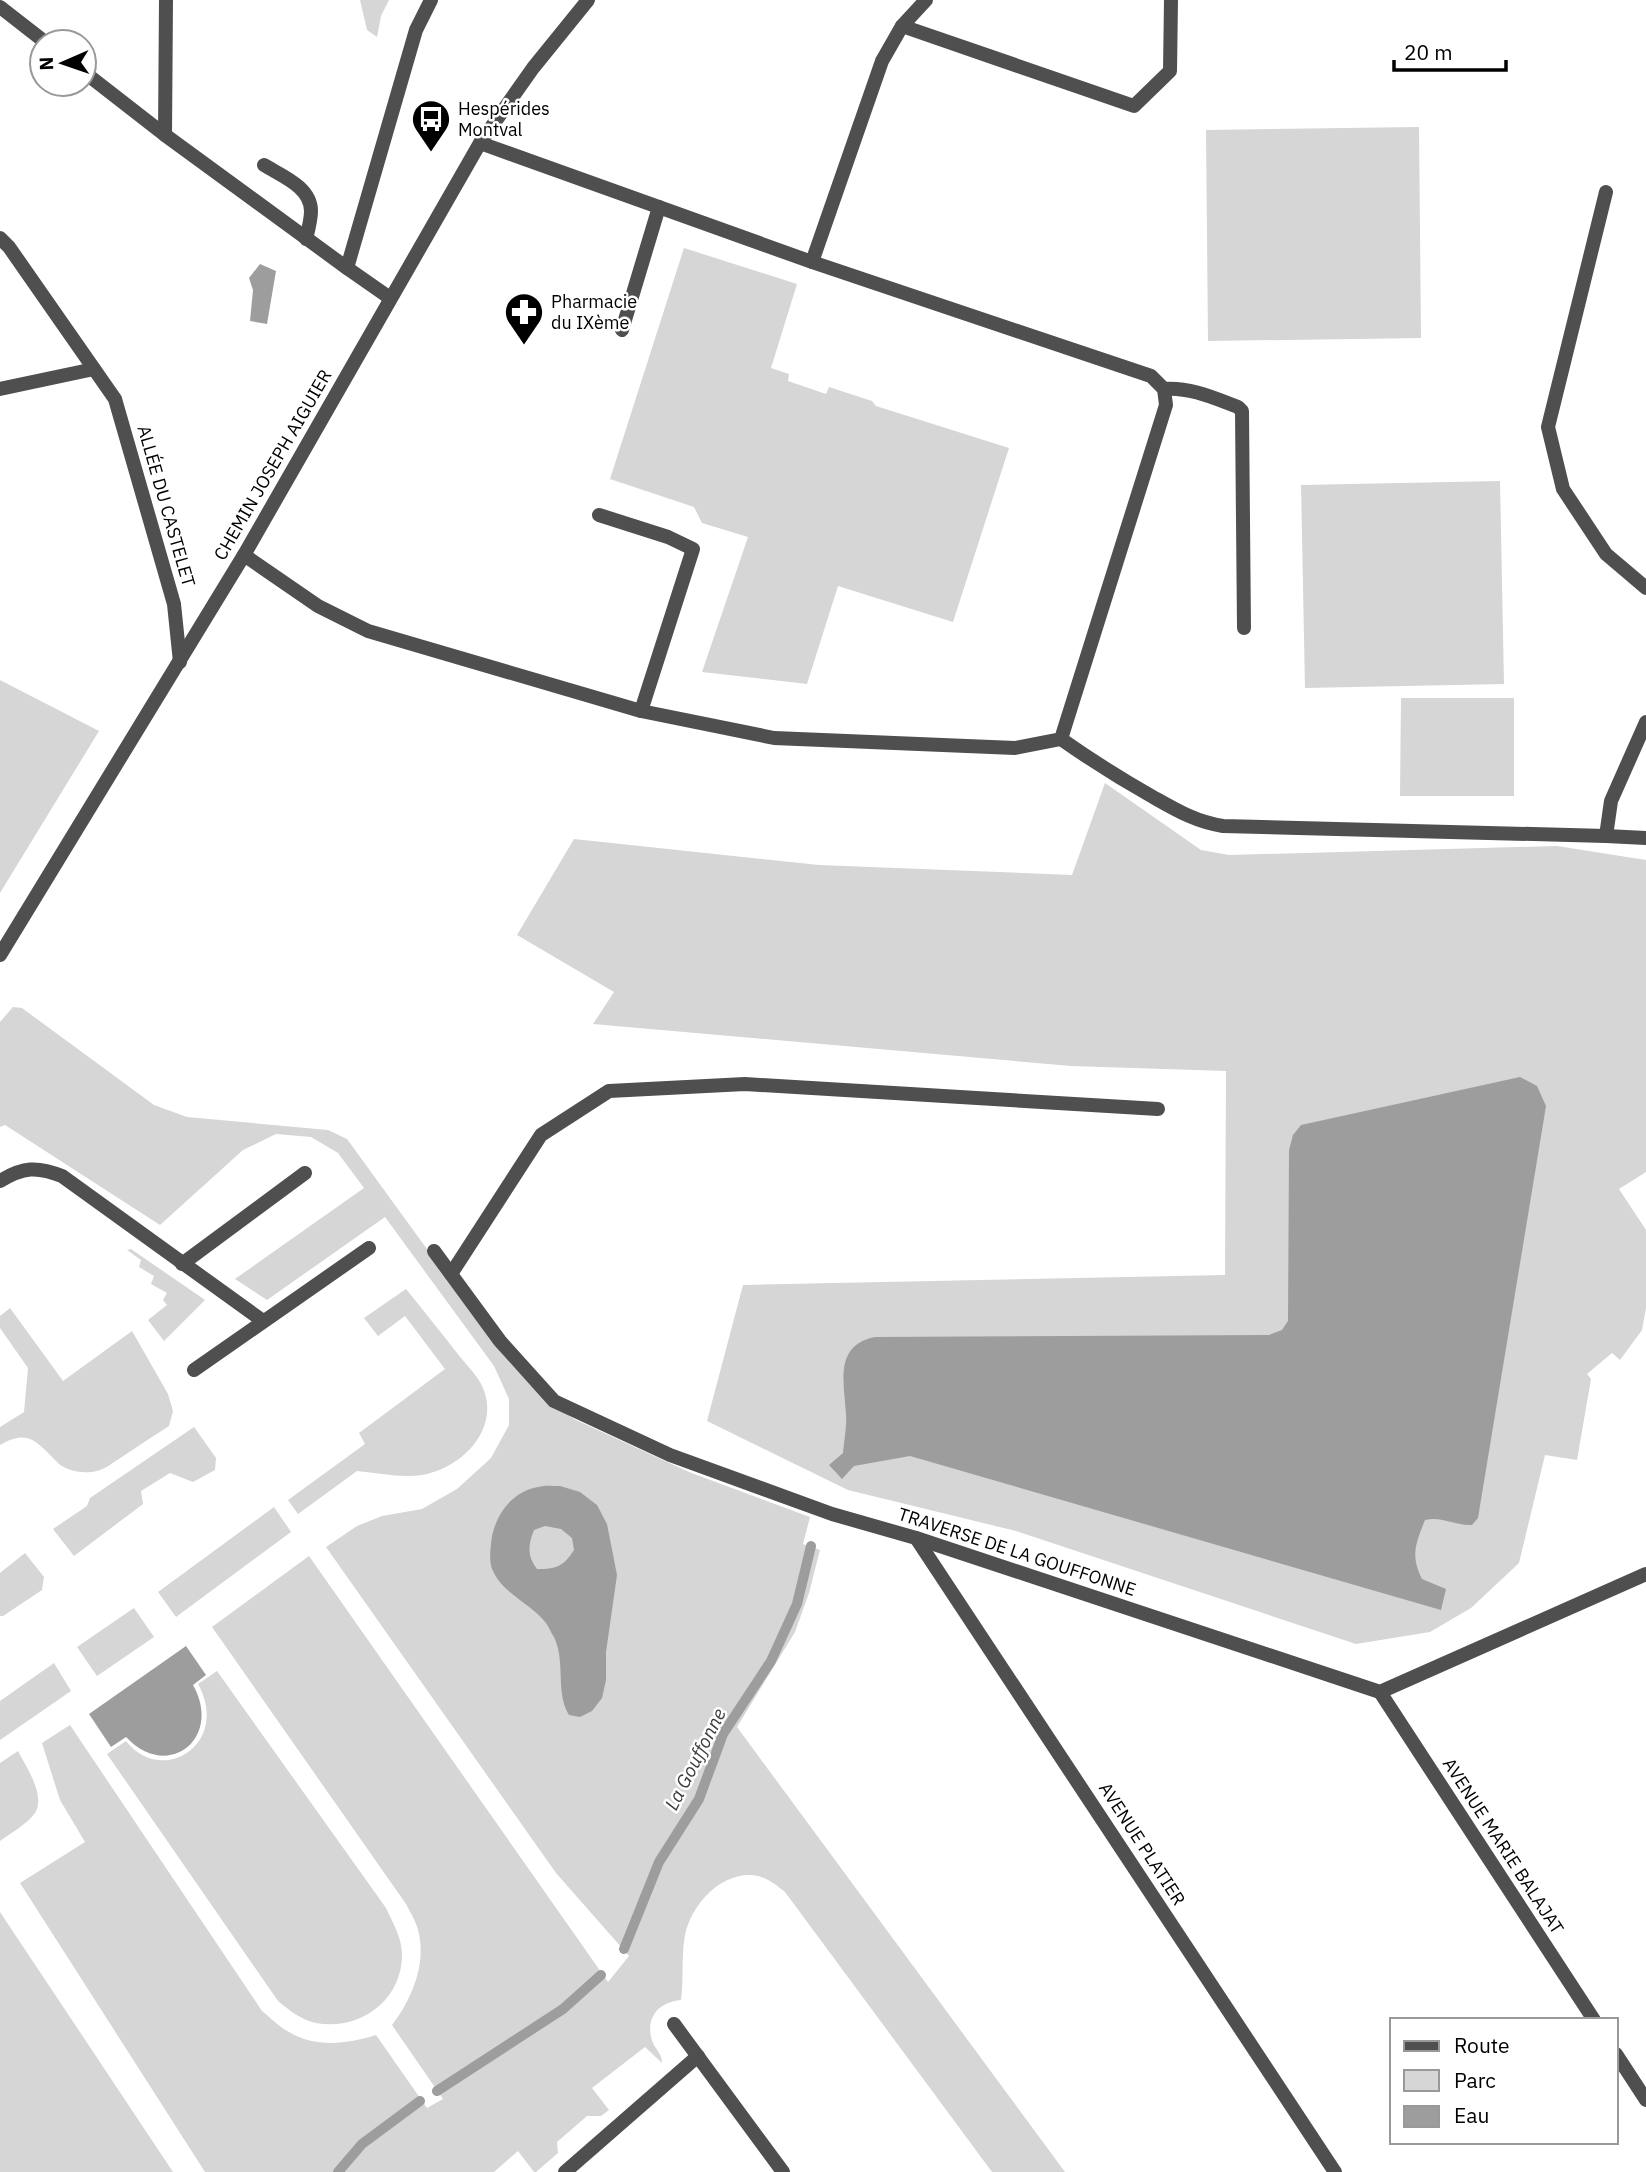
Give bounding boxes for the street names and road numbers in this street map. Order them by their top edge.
street label: CHEMIN JOSEPH AIGUIER [208,365,337,564]
street label: ALLÉE DU CASTELET [132,422,201,589]
street label: TRAVERSE DE LA GOUFFONNE [895,1502,1139,1601]
street label: AVENUE MARIE BALAJAT [1438,1753,1569,1938]
street label: AVENUE PLATIER [1094,1778,1191,1910]

